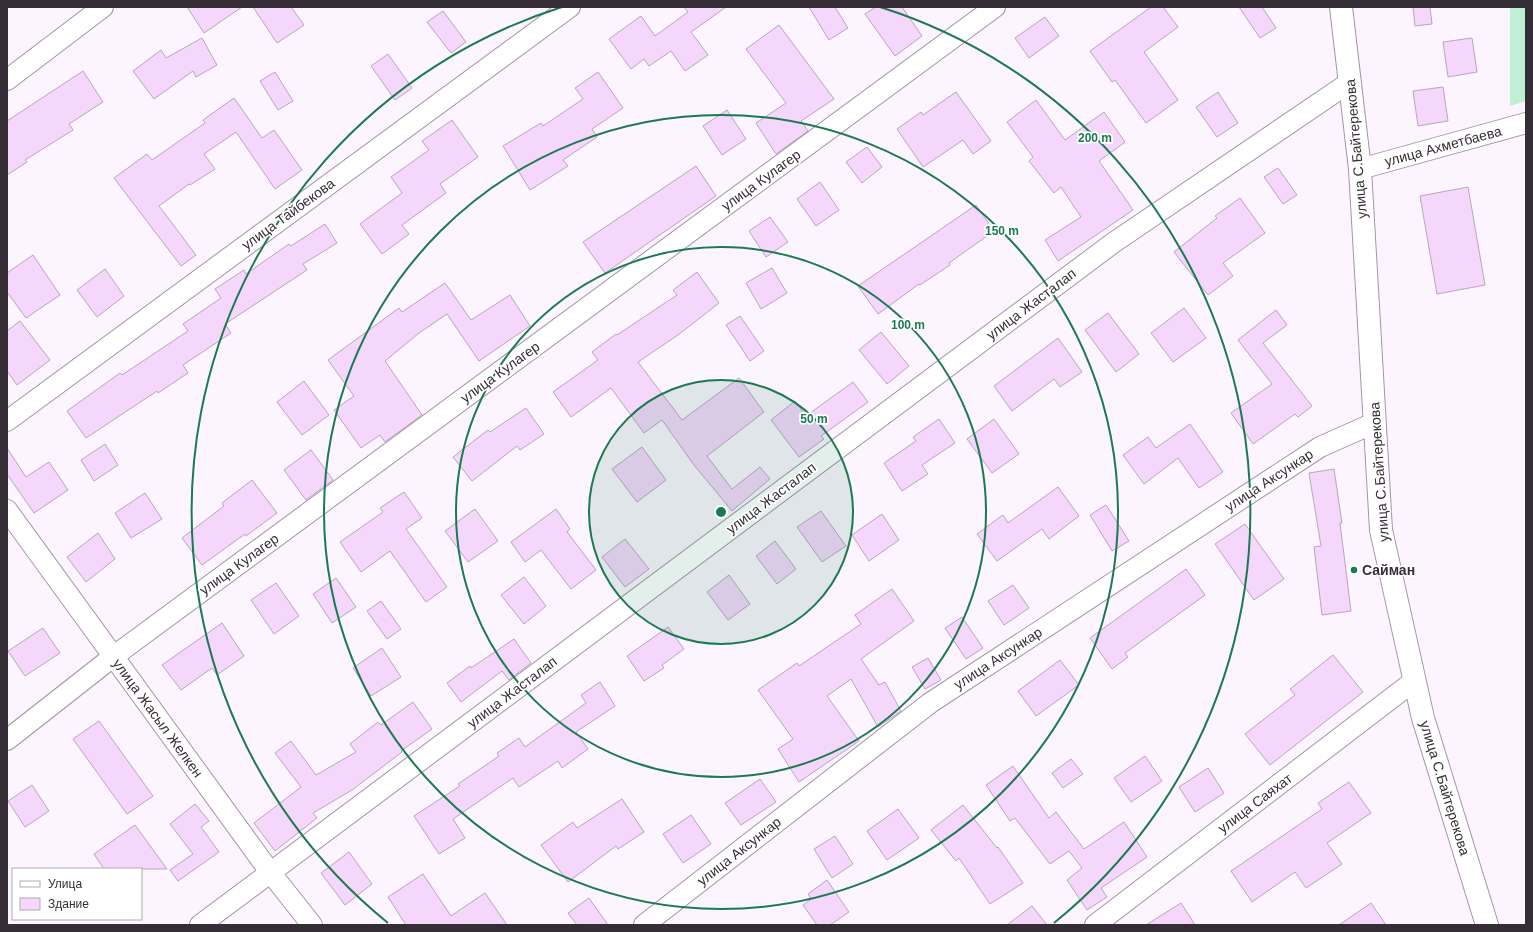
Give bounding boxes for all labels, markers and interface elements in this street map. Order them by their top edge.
street label: улица С.Байтерекова [1342,78,1370,219]
street label: улица Ахметбаева [1383,123,1503,169]
text: 200 m [1078,131,1112,145]
street label: улица Кулагер [718,146,804,214]
street label: улица Тайбекова [239,175,338,253]
text: 150 m [985,224,1019,238]
street label: улица Жасталап [983,265,1079,343]
text: 100 m [891,318,925,332]
street label: улица Кулагер [457,338,543,406]
street label: улица С.Байтерекова [1366,401,1392,542]
text: 50 m [800,412,828,426]
street label: улица Аксункар [1222,445,1316,514]
street label: улица Жасталап [723,459,819,537]
centre of rings [714,505,728,519]
street label: улица Кулагер [196,530,282,598]
place label: Сайман [1362,562,1415,578]
marker: Сайман [1349,565,1359,575]
street label: улица Аксункар [951,623,1045,692]
street label: улица Жасталап [464,653,560,731]
street label: улица Жасыл Желкен [110,656,206,780]
street label: улица С.Байтерекова [1417,719,1473,857]
street label: улица Саяхат [1215,770,1296,836]
street label: улица Аксункар [694,813,784,889]
legend [12,868,142,920]
text: Улица [48,877,82,891]
text: Здание [48,897,89,911]

